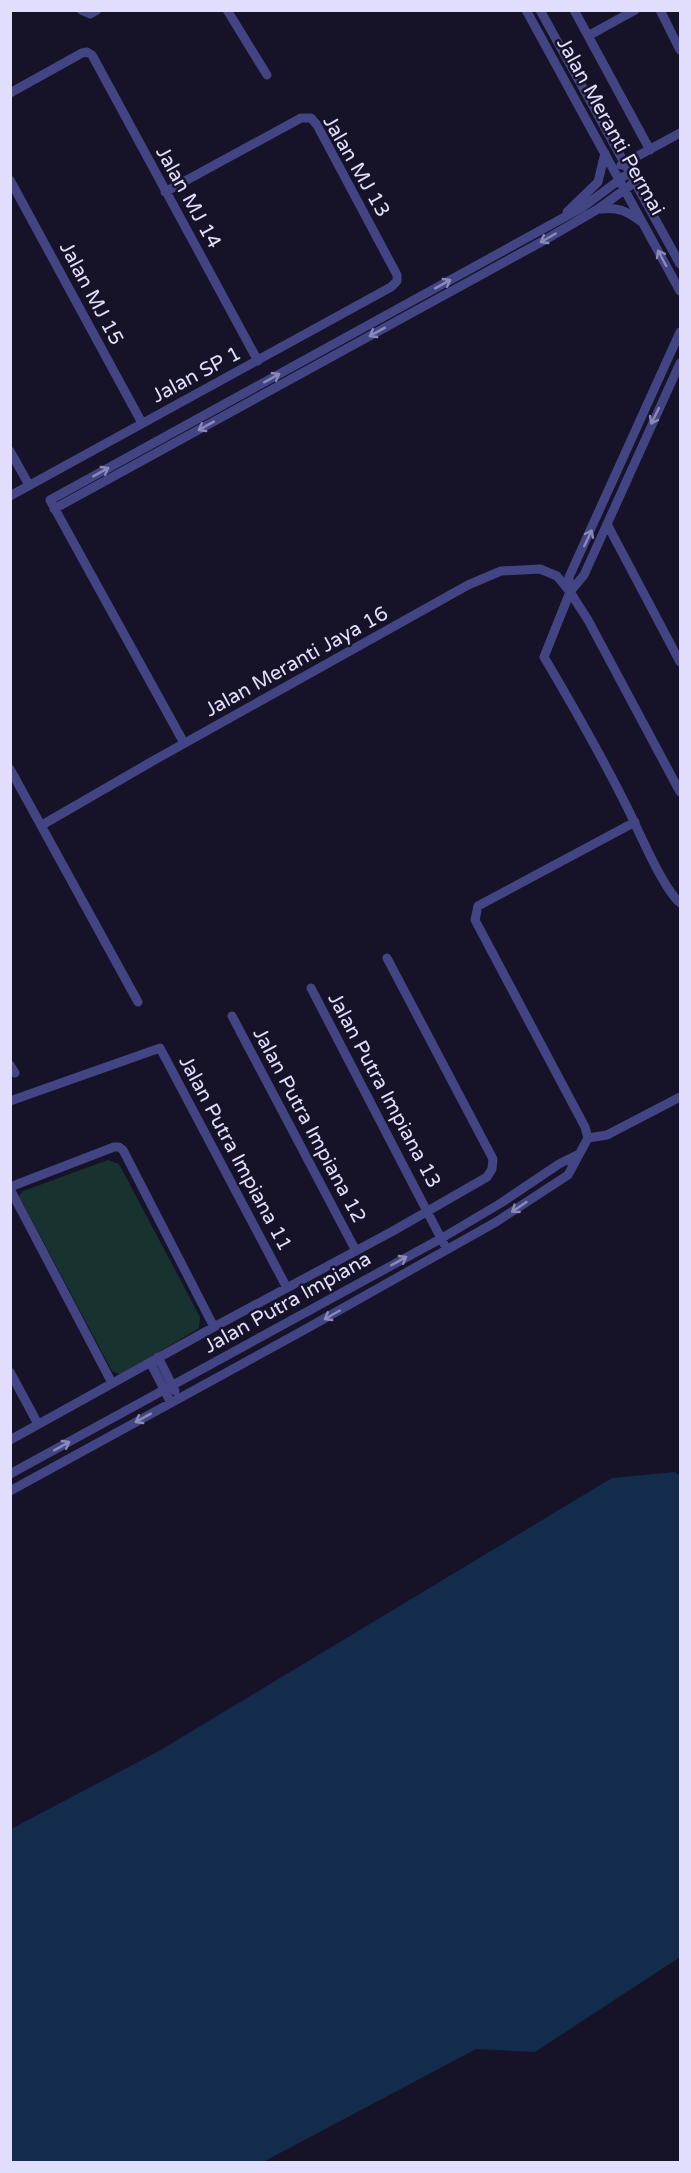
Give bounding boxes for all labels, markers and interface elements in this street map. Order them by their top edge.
street label: Jalan Meranti Permai [551,33,669,220]
street label: Jalan MJ 13 [317,112,395,221]
street label: Jalan MJ 14 [150,142,226,253]
one-way arrow [540,233,557,245]
street label: Jalan MJ 15 [54,238,128,349]
one-way arrow [656,250,668,267]
one-way arrow [433,278,451,289]
one-way arrow [369,326,386,338]
street label: Jalan SP 1 [148,341,245,408]
one-way arrow [263,372,280,384]
one-way arrow [649,407,661,425]
one-way arrow [198,420,215,432]
one-way arrow [92,466,109,478]
one-way arrow [582,529,594,547]
street label: Jalan Meranti Jaya 16 [201,602,392,722]
street label: Jalan Putra Impiana 13 [322,989,446,1192]
street label: Jalan Putra Impiana 12 [247,1024,371,1227]
street label: Jalan Putra Impiana 11 [173,1052,297,1255]
one-way arrow [511,1201,528,1213]
street label: Jalan Putra Impiana [200,1247,375,1359]
one-way arrow [390,1255,407,1267]
one-way arrow [324,1309,341,1321]
one-way arrow [134,1413,152,1424]
one-way arrow [53,1439,70,1451]

